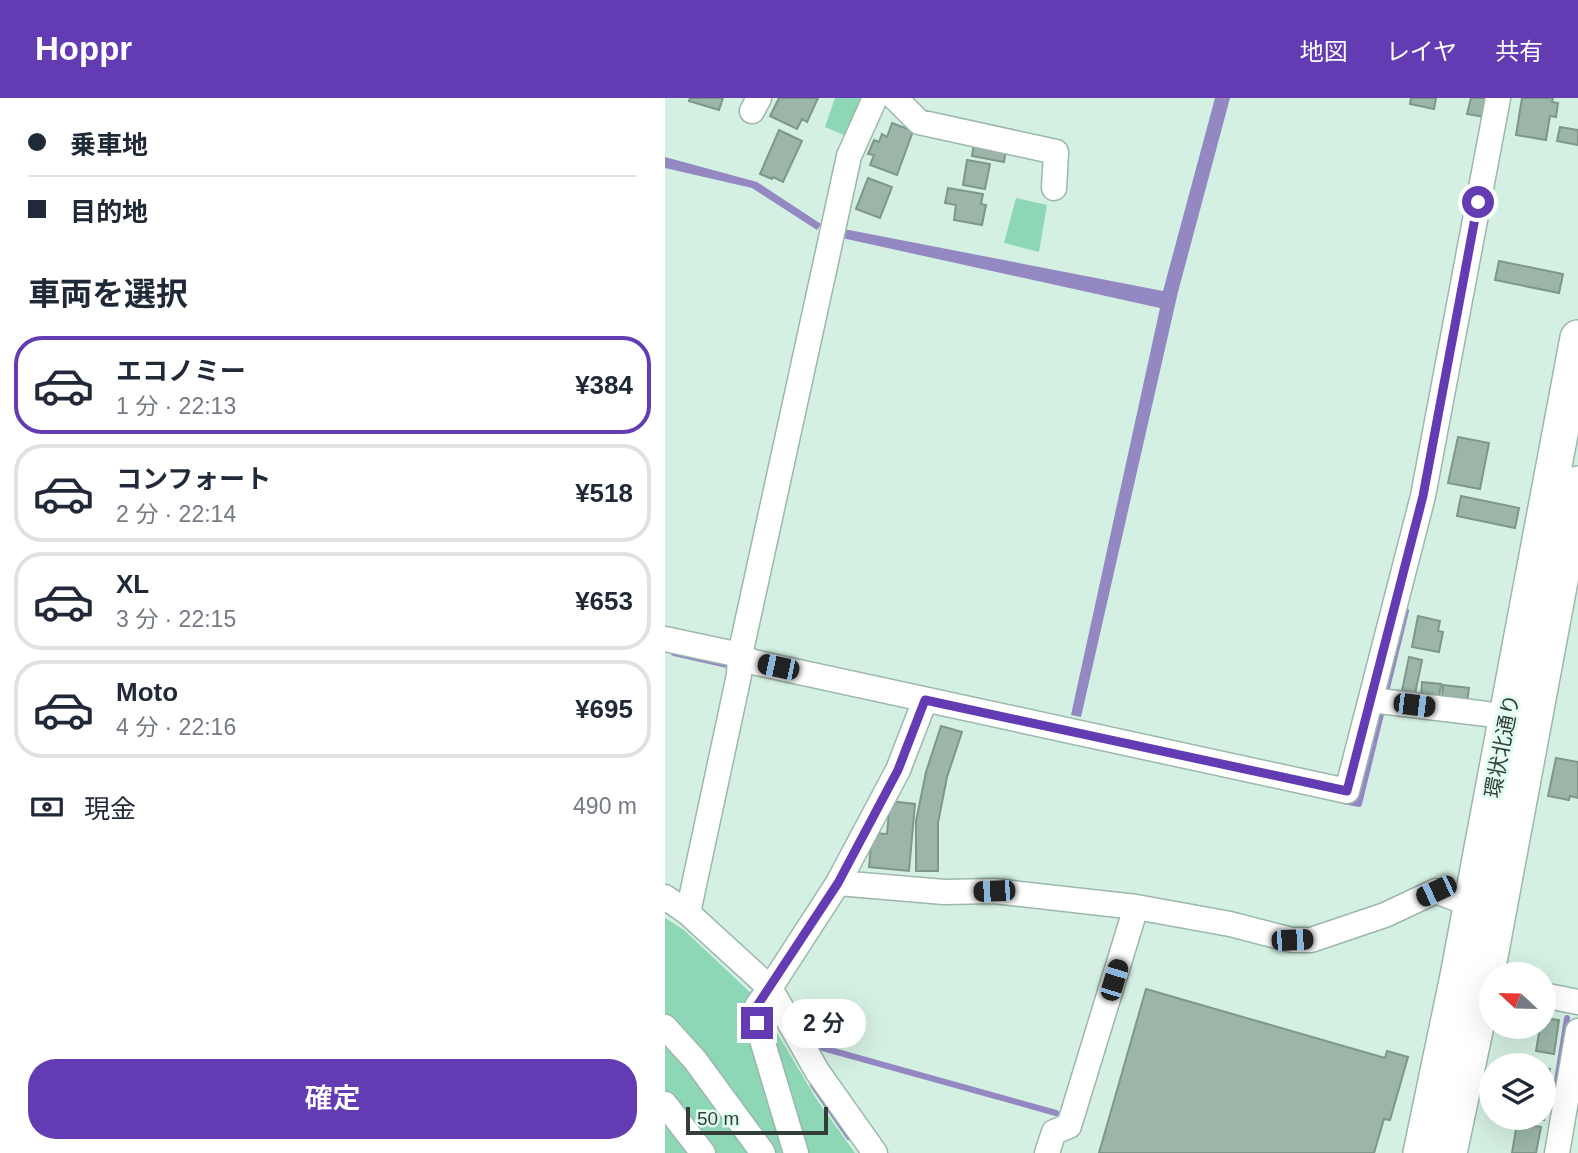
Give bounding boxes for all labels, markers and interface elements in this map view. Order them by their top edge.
text: Hoppr [35,30,132,67]
text: 地図 [1300,38,1348,65]
text: レイヤ [1386,38,1457,65]
text: 共有 [1495,38,1543,65]
text: 乗車地 [70,130,148,160]
route start [1462,186,1494,218]
text: 目的地 [70,197,148,227]
text: 車両を選択 [28,276,188,312]
icon: car [32,354,95,417]
text: エコノミー [116,356,246,386]
text: ¥384 [575,370,633,400]
text: 1 分 · 22:13 [116,393,236,419]
icon: car [32,462,95,525]
text: コンフォート [116,464,271,494]
text: ¥518 [575,478,633,508]
text: 2 分 · 22:14 [116,501,236,527]
text: XL [116,569,149,599]
icon: car [32,570,95,633]
text: ¥653 [575,586,633,616]
text: 3 分 · 22:15 [116,606,236,632]
car [756,652,801,682]
text: Moto [116,677,178,707]
icon: car [32,678,95,741]
car [1392,692,1437,718]
street label: 環状北通り [1481,692,1523,800]
text: ¥695 [575,694,633,724]
text: 4 分 · 22:16 [116,714,236,740]
icon: cash [28,788,66,826]
text: 490 m [573,793,637,819]
text: 現金 [84,794,136,824]
car [1413,873,1460,909]
car [973,880,1016,902]
car [1271,929,1314,951]
car [1098,957,1131,1003]
north arrow [1479,962,1556,1040]
map controls [1479,962,1556,1130]
callout: 2 分 [781,998,865,1048]
route end [741,1007,773,1039]
text: 2 分 [803,1010,845,1036]
button: layers [1479,1053,1556,1130]
button: 確定 [28,1059,637,1139]
scale bar [686,1104,828,1136]
text: 50 m [697,1108,739,1129]

